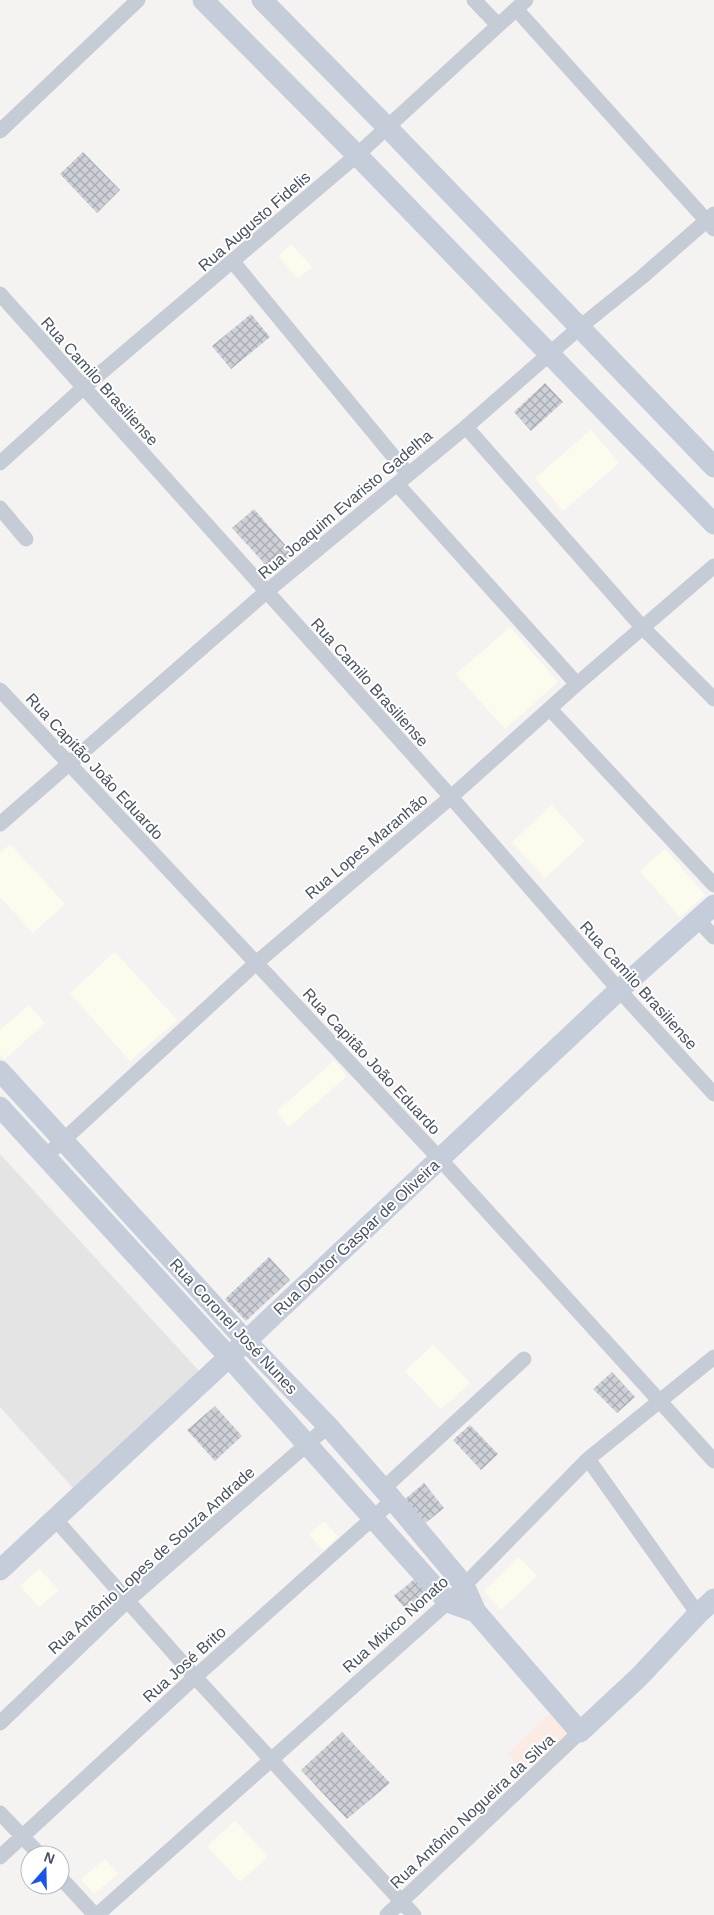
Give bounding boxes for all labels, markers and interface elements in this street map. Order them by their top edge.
street label: Rua Augusto Fidelis [195,168,314,274]
street label: Rua Camilo Brasiliense [38,314,162,449]
street label: Rua Joaquim Evaristo Gadelha [255,427,436,582]
street label: Rua Camilo Brasiliense [308,615,432,750]
street label: Rua Capitão João Eduardo [23,690,167,843]
street label: Rua Lopes Maranhão [302,790,431,902]
street label: Rua Camilo Brasiliense [577,918,701,1053]
street label: Rua Capitão João Eduardo [300,985,444,1138]
street label: Rua Doutor Gaspar de Oliveira [270,1156,443,1318]
street label: Rua Coronel José Nunes [166,1255,301,1398]
street label: Rua Antônio Lopes de Souza Andrade [45,1463,258,1657]
street label: Rua Mixico Nonato [339,1573,451,1676]
street label: Rua José Brito [140,1623,229,1706]
street label: Rua Antônio Nogueira da Silva [387,1731,558,1892]
north arrow [20,1845,70,1895]
text: N [42,1849,57,1867]

